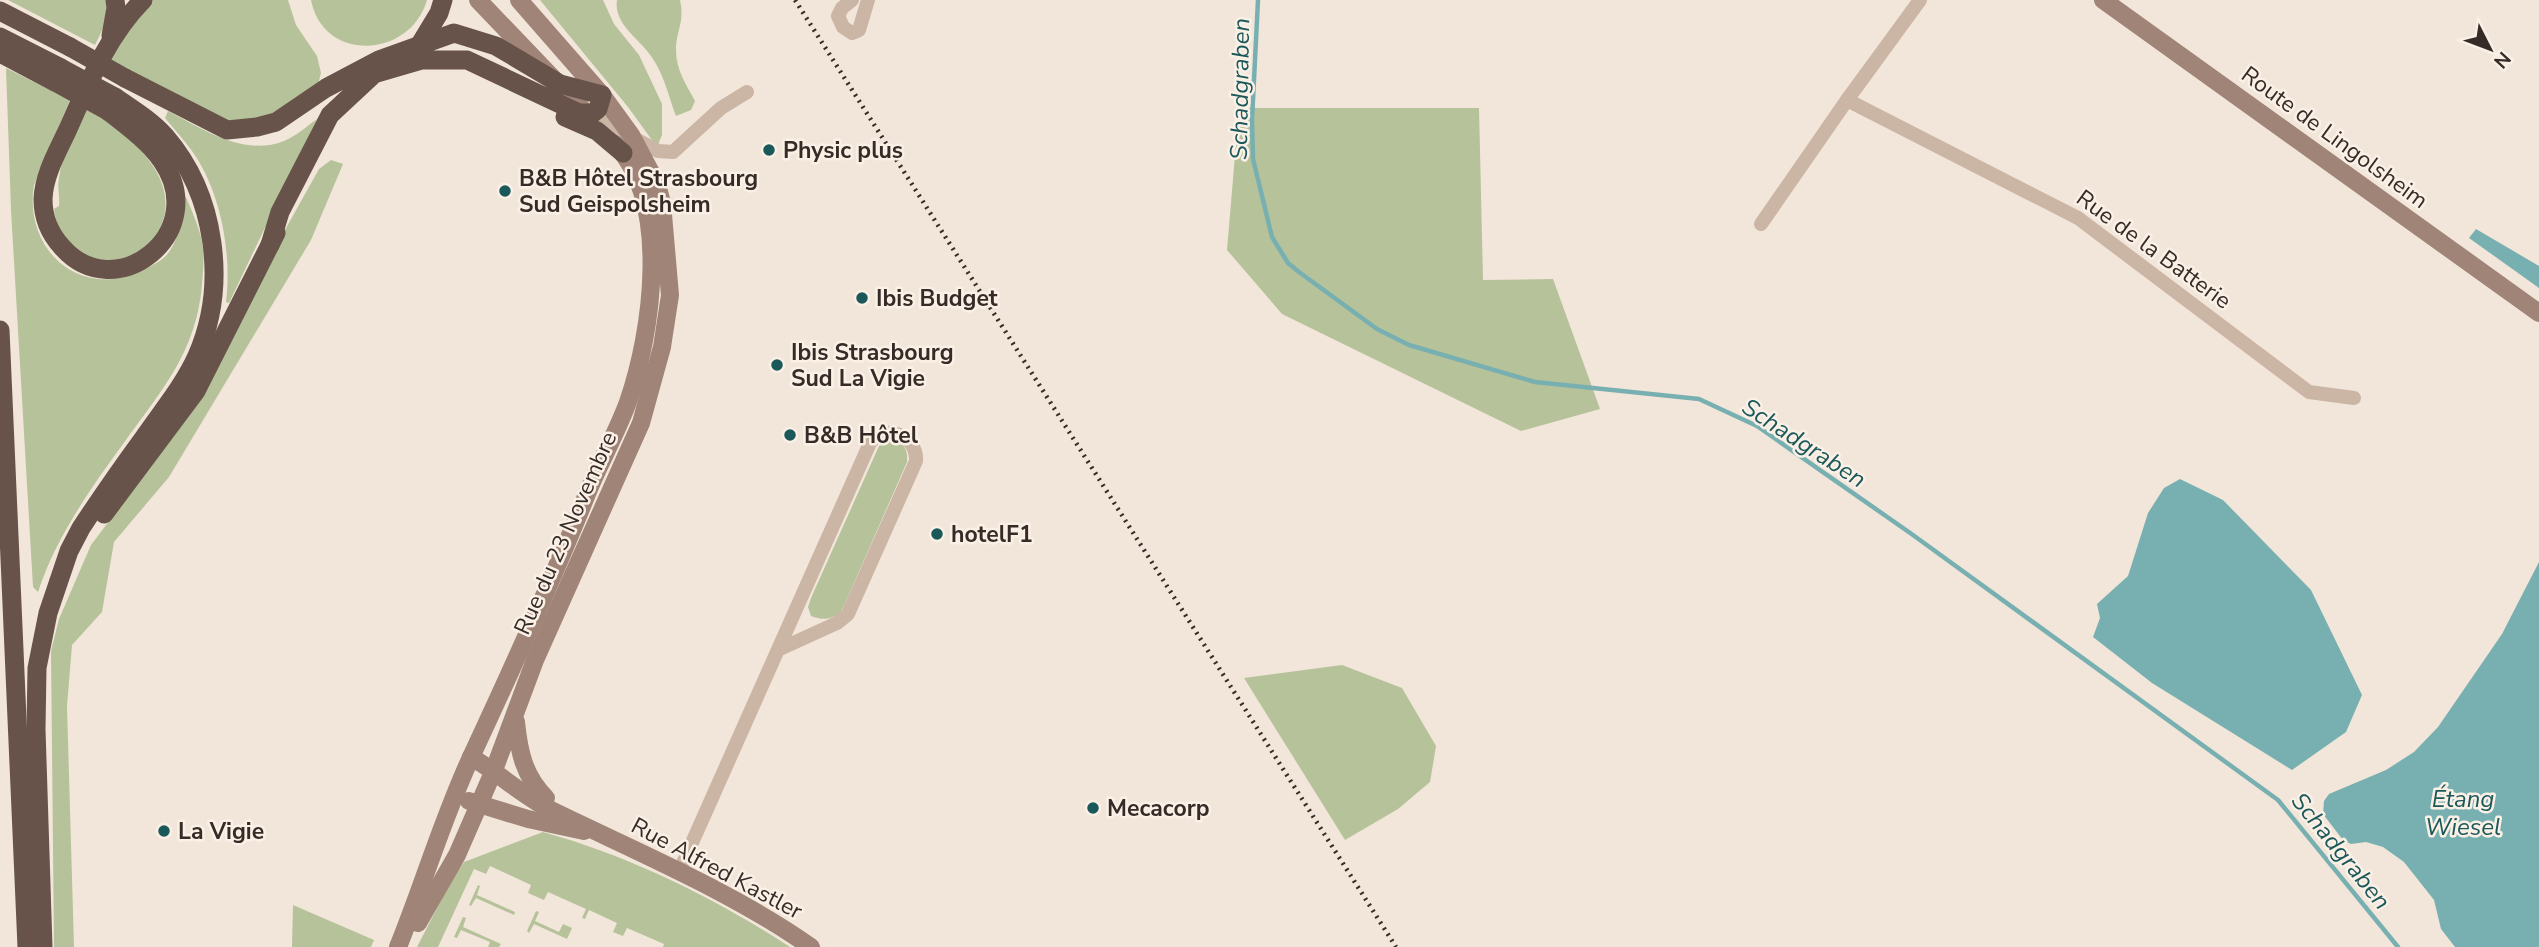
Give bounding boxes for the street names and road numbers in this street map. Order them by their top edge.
street label: Route de Lingolsheim [2235,59,2434,216]
street label: Rue de la Batterie [2070,183,2237,316]
street label: Rue du 23 Novembre [507,427,624,640]
street label: Rue Alfred Kastler [626,810,809,927]

